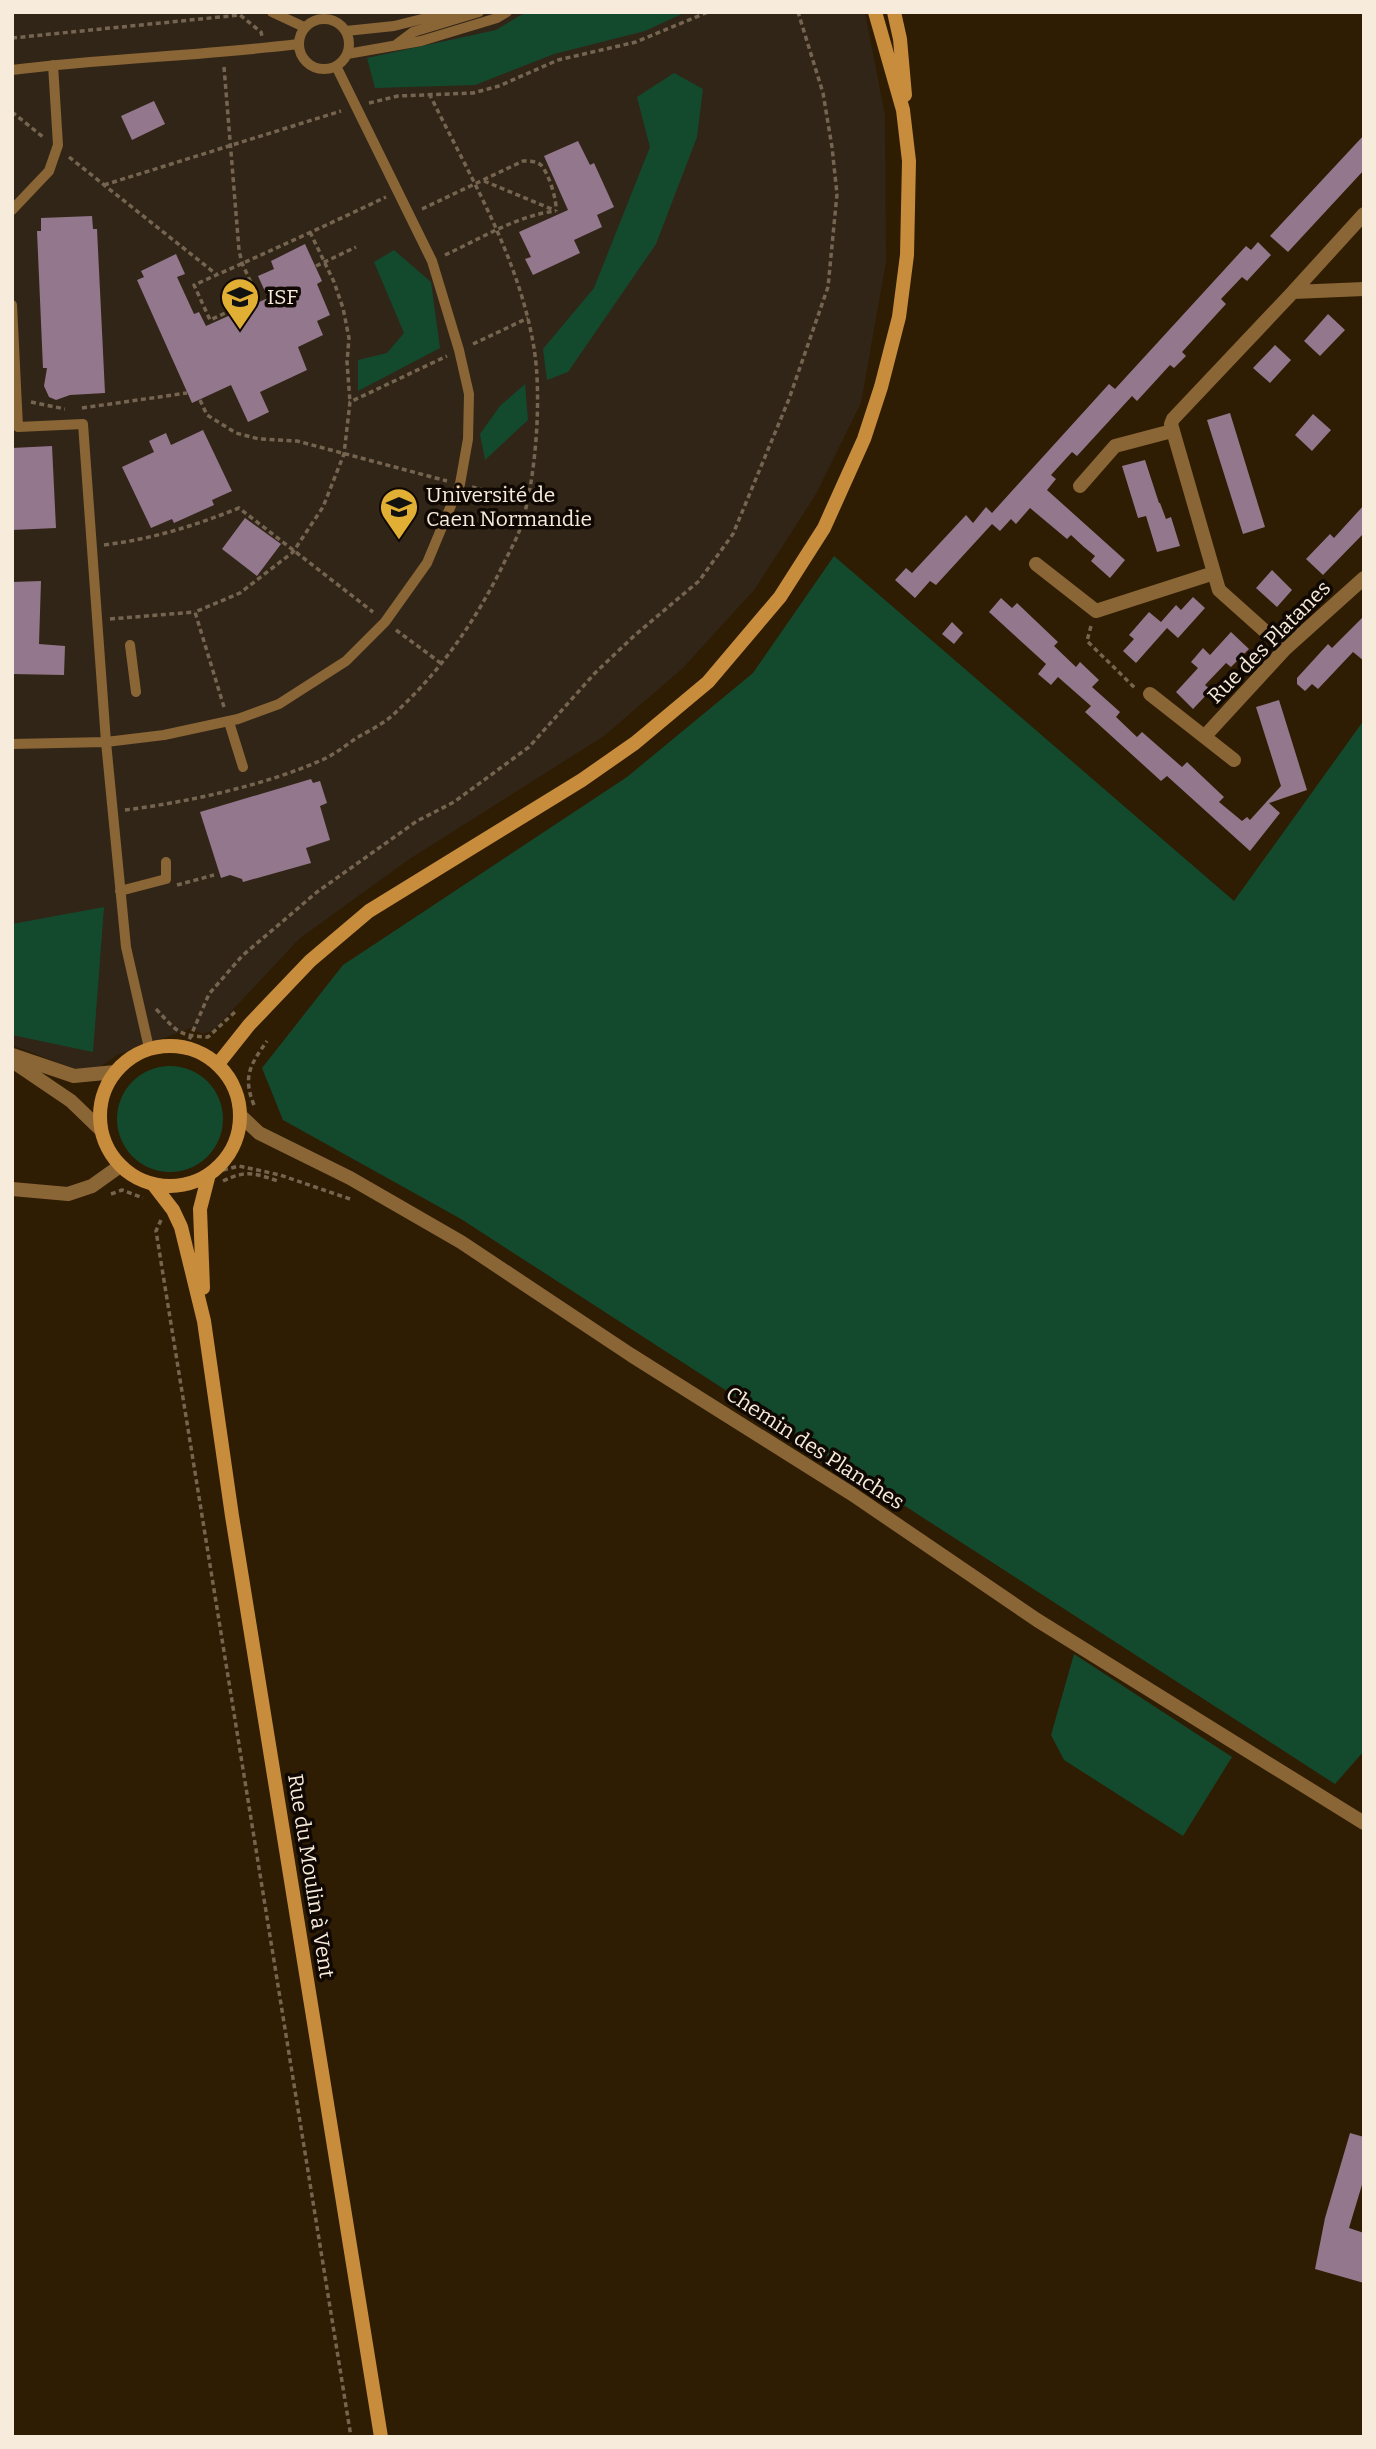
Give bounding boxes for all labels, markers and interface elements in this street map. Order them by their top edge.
school or university icon: ISF [219,276,261,331]
place label: ISF [267,284,298,310]
place label: Université de Caen Normandie [426,482,592,532]
school or university icon: Université de Caen Normandie [378,486,420,541]
street label: Rue des Platanes [1202,575,1336,709]
street label: Chemin des Planches [721,1381,909,1515]
street label: Rue du Moulin à Vent [282,1772,340,1980]

